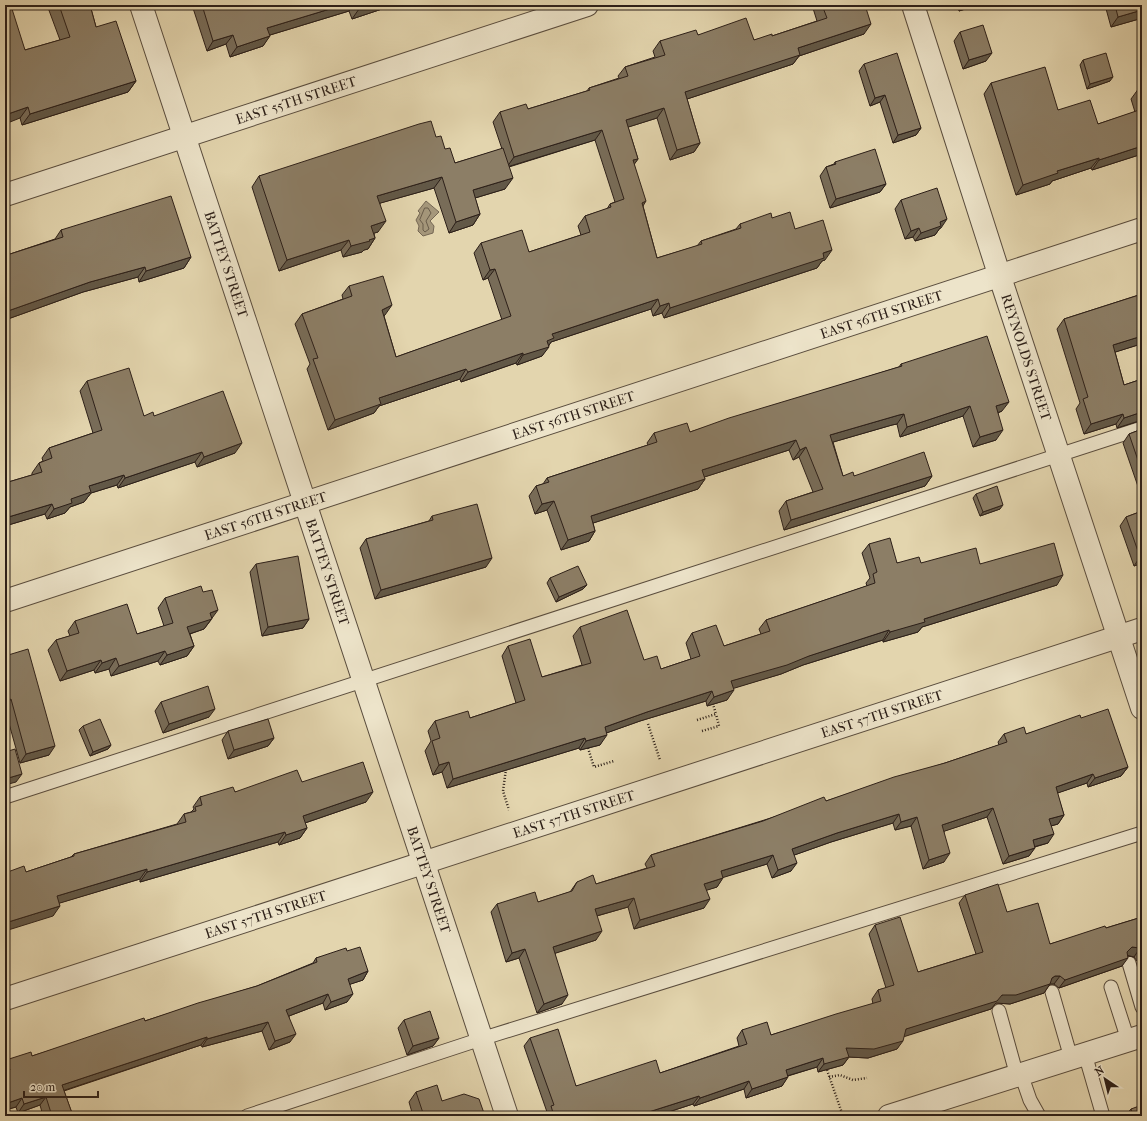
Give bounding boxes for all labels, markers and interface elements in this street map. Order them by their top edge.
street label: EAST 55TH STREET [233,73,359,128]
street label: BATTEY STREET [200,209,252,321]
street label: EAST 56TH STREET [818,287,945,343]
street label: REYNOLDS STREET [997,292,1055,423]
street label: EAST 56TH STREET [510,387,637,443]
street label: EAST 56TH STREET [202,488,330,544]
street label: BATTEY STREET [302,517,353,628]
street label: EAST 57TH STREET [819,686,945,742]
street label: EAST 57TH STREET [511,787,637,842]
street label: BATTEY STREET [403,824,454,936]
street label: EAST 57TH STREET [203,887,329,942]
north arrow [1085,1059,1125,1099]
text: N [1092,1063,1107,1079]
scale bar [24,1073,98,1099]
text: 20 m [30,1080,55,1094]

